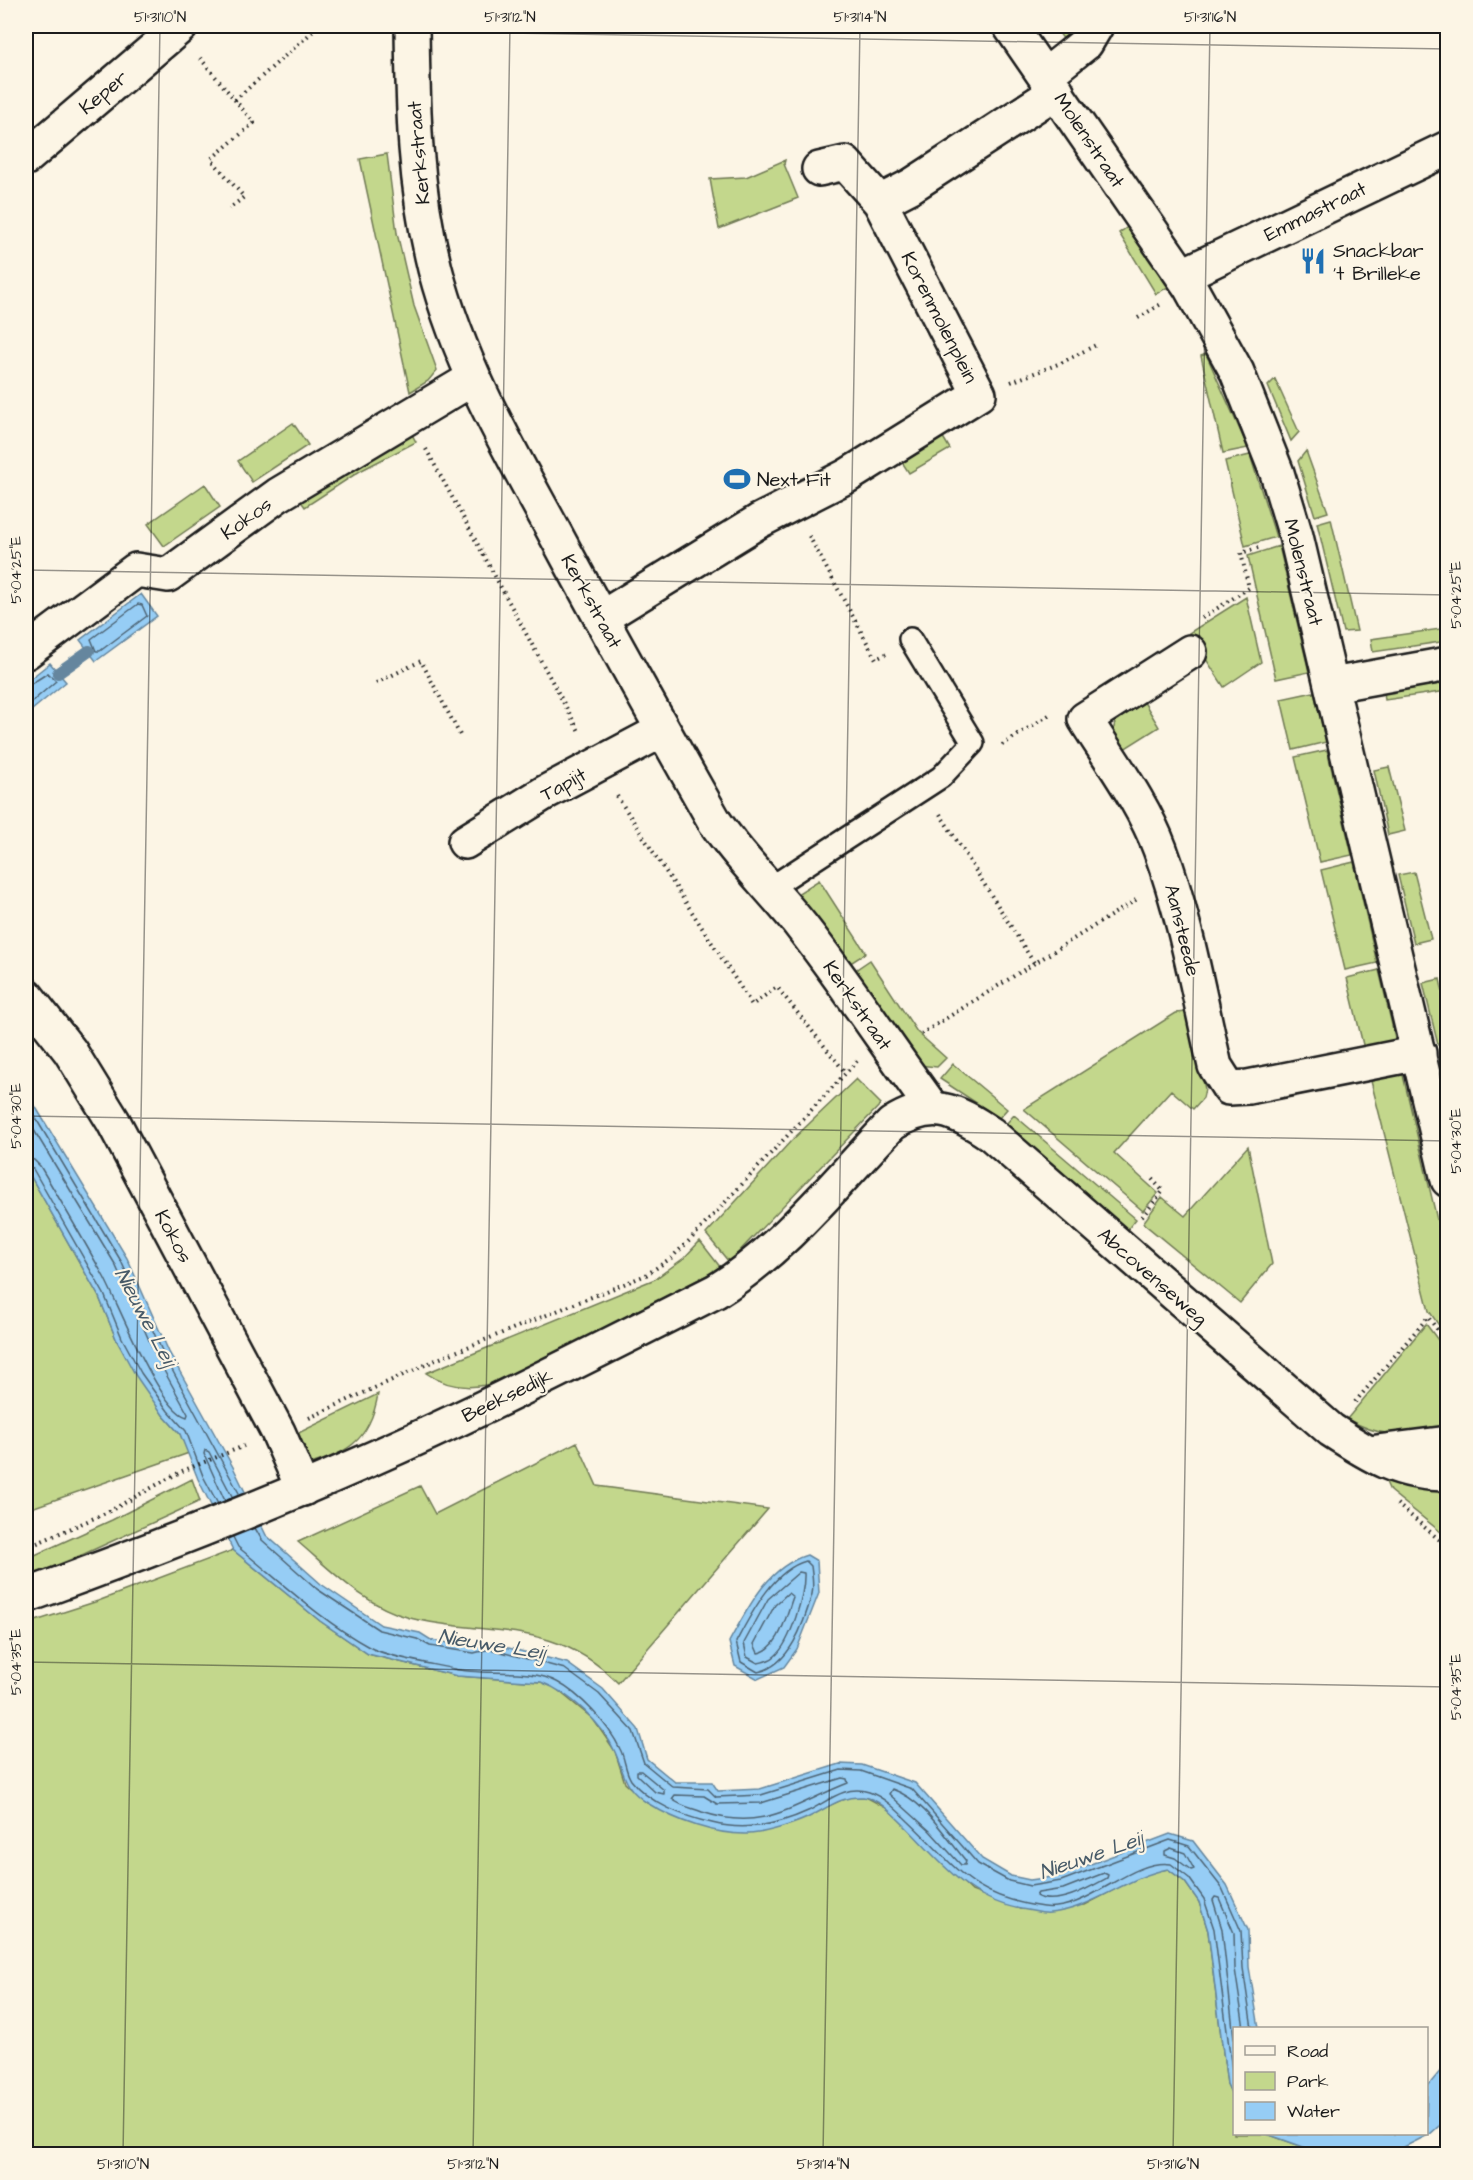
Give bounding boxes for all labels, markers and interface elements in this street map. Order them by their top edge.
text: 51°31'10"N [134,7,186,28]
text: 51°31'12"N [484,7,536,28]
text: 51°31'14"N [834,7,886,28]
text: 51°31'16"N [1184,7,1236,28]
street label: Keper [73,64,134,121]
street label: Molenstraat [1047,87,1131,194]
street label: Kerkstraat [401,100,437,206]
street label: Emmastraat [1260,175,1371,249]
place label: Snackbar 't Brilleke [1333,237,1423,288]
restaurant icon: Snackbar 't Brilleke [1298,246,1328,276]
street label: Korenmolenplein [894,247,984,388]
sports icon: Next Fit [722,464,752,494]
place label: Next Fit [757,466,831,494]
street label: Kokos [215,491,278,547]
street label: Molenstraat [1276,516,1330,629]
text: 5°04'25"E [6,536,27,604]
street label: Kerkstraat [554,549,629,654]
text: 5°04'25"E [1446,561,1467,629]
street label: Tapijt [536,761,591,809]
street label: Aansteede [1157,881,1207,979]
street label: Kerkstraat [816,955,898,1056]
text: 5°04'30"E [6,1083,27,1149]
text: 5°04'30"E [1446,1108,1467,1174]
street label: Kokos [147,1205,199,1268]
street label: Abcovenseweg [1091,1221,1213,1333]
water label: Nieuwe Leij [107,1263,185,1375]
street label: Beeksedijk [457,1362,558,1430]
water label: Nieuwe Leij [436,1622,551,1668]
text: 5°04'35"E [6,1629,27,1695]
text: 5°04'35"E [1446,1654,1467,1720]
water label: Nieuwe Leij [1035,1823,1150,1887]
legend [1233,2027,1428,2135]
text: Road [1287,2039,1328,2064]
text: Park [1287,2069,1329,2094]
text: Water [1287,2099,1340,2124]
text: 51°31'10"N [97,2154,149,2175]
text: 51°31'12"N [447,2154,499,2175]
text: 51°31'14"N [797,2154,849,2175]
text: 51°31'16"N [1147,2154,1199,2175]

